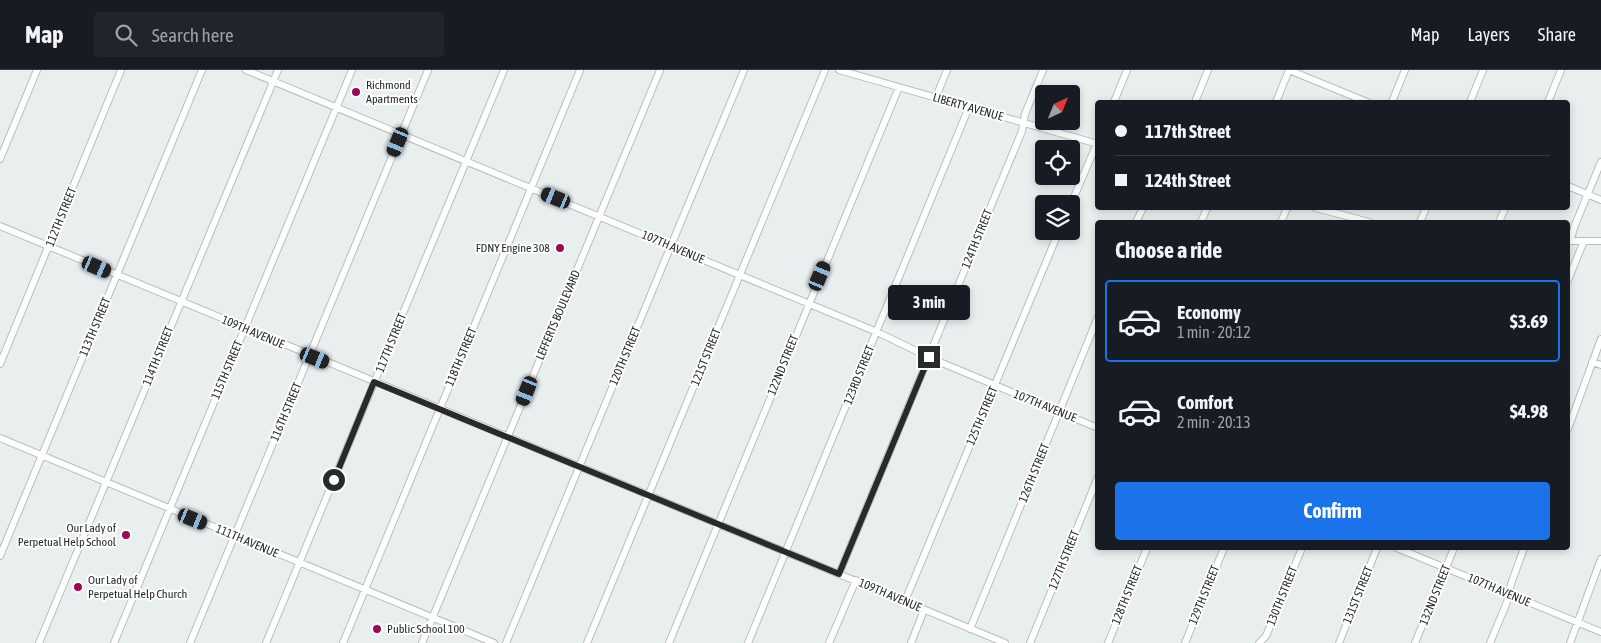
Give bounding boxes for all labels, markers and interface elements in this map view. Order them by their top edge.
search box [94,12,444,57]
text: Map [25,21,64,48]
icon: search [112,21,140,49]
text: Search here [152,24,234,46]
text: Map [1410,24,1439,45]
text: Layers [1467,24,1510,45]
text: Share [1538,24,1576,45]
place label: Richmond Apartments [366,78,418,106]
north arrow [1035,85,1080,130]
map controls [1035,85,1080,240]
marker: Richmond Apartments [350,86,362,98]
street label: LIBERTY AVENUE [931,90,1005,124]
text: 117th Street [1145,120,1231,142]
car [385,125,410,159]
button: locate [1035,140,1080,185]
text: 124th Street [1145,169,1231,191]
street label: 112TH STREET [43,185,79,249]
car [539,185,572,211]
button: layers [1035,195,1080,240]
street label: 124TH STREET [959,207,995,271]
street label: 107TH AVENUE [640,228,706,266]
text: Choose a ride [1115,237,1222,263]
place label: FDNY Engine 308 [476,241,550,255]
marker: FDNY Engine 308 [554,242,566,254]
car [80,254,113,280]
car [807,259,832,293]
street label: LEFFERTS BOULEVARD [533,268,583,362]
callout: 3 min [888,284,970,320]
text: 3 min [913,293,945,311]
street label: 113TH STREET [76,295,114,359]
icon: car [1117,299,1162,344]
text: Economy [1177,301,1241,323]
text: $3.69 [1510,310,1548,332]
street label: 117TH STREET [373,311,409,375]
street label: 109TH AVENUE [220,313,286,351]
text: 1 min · 20:12 [1177,323,1251,341]
street label: 114TH STREET [140,324,176,388]
street label: 120TH STREET [606,324,644,388]
street label: 118TH STREET [442,325,480,389]
street label: 121ST STREET [688,326,724,388]
street label: 122ND STREET [764,332,802,397]
street label: 115TH STREET [208,338,246,402]
street label: 123RD STREET [841,342,878,407]
car [298,345,331,371]
route end [918,346,940,368]
car [514,374,539,408]
street label: 116TH STREET [267,380,305,444]
street label: 125TH STREET [963,384,1001,448]
street label: 107TH AVENUE [1011,387,1079,425]
icon: car [1117,389,1162,434]
text: Comfort [1177,391,1233,413]
text: $4.98 [1510,400,1548,422]
text: 2 min · 20:13 [1177,413,1251,431]
street label: 126TH STREET [1016,441,1052,505]
route start [323,469,345,491]
button: Confirm [1115,482,1550,540]
car [176,506,209,532]
place label: Our Lady of Perpetual Help School [18,521,117,549]
street label: 111TH AVENUE [214,522,280,560]
street label: 127TH STREET [1046,528,1082,592]
marker: Our Lady of Perpetual Help School [120,529,132,541]
street label: 132ND STREET [1416,562,1454,627]
street label: 128TH STREET [1109,563,1145,627]
street label: 129TH STREET [1186,563,1222,627]
street label: 130TH STREET [1264,564,1300,628]
street label: 131ST STREET [1340,564,1376,626]
street label: 107TH AVENUE [1466,571,1532,609]
place label: Our Lady of Perpetual Help Church [88,573,187,601]
street label: 109TH AVENUE [857,576,923,614]
marker: Our Lady of Perpetual Help Church [72,581,84,593]
place label: Public School 100 [387,622,465,636]
marker: Public School 100 [371,623,383,635]

